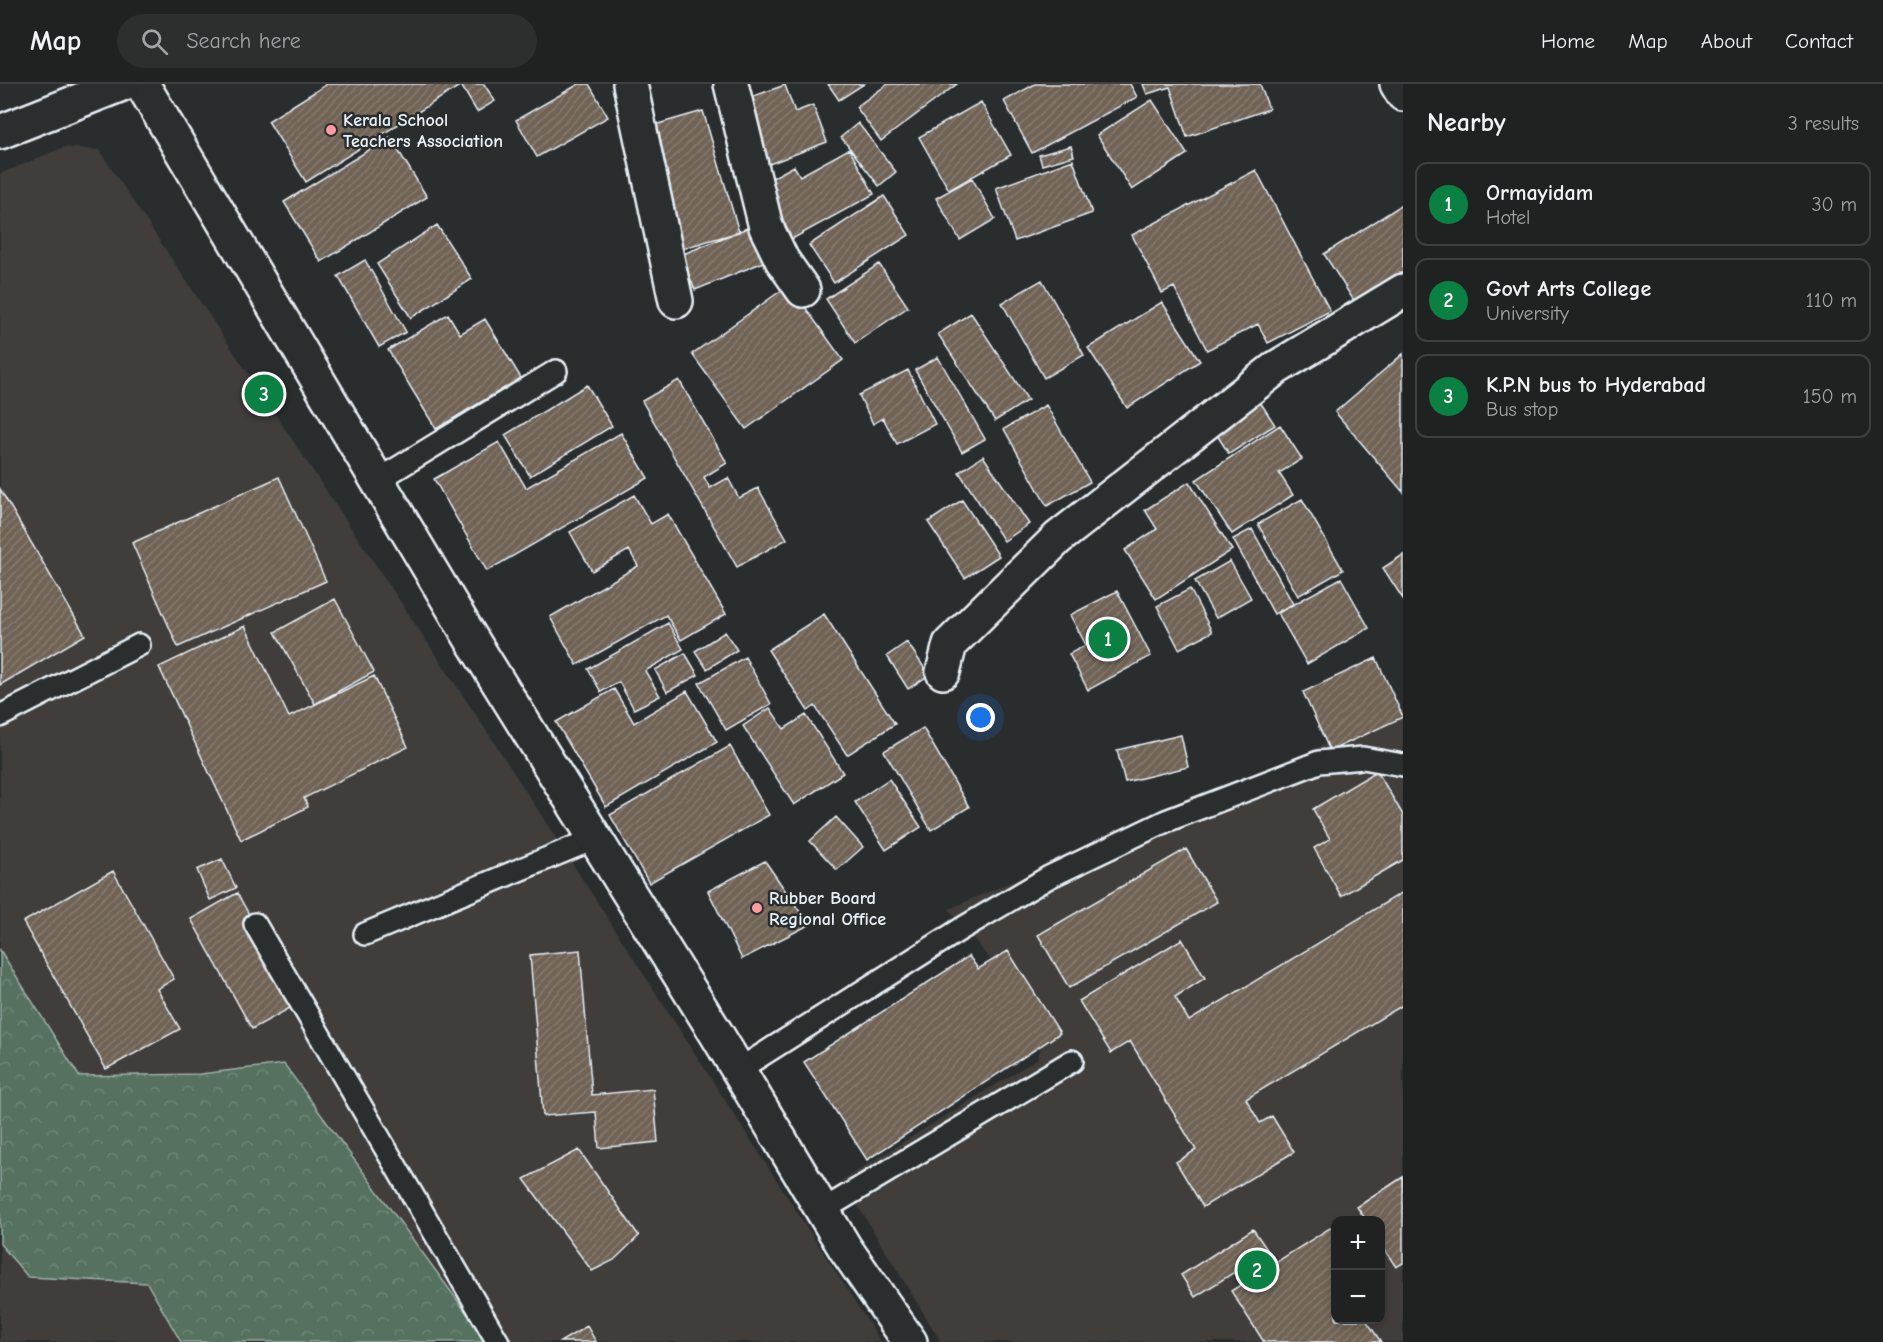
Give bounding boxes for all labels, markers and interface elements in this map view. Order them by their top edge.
search box [117,14,537,68]
text: Map [30,25,81,57]
icon: search [138,25,171,58]
text: Search here [186,28,301,54]
text: Home [1541,29,1595,53]
text: Map [1628,29,1668,53]
text: About [1701,29,1752,53]
text: Contact [1785,29,1853,53]
text: Nearby [1427,108,1506,138]
place label: Kerala School Teachers Association [343,110,503,152]
text: 3 results [1788,112,1859,135]
marker: Kerala School Teachers Association [324,123,338,137]
text: Ormayidam [1486,180,1593,206]
text: 1 [1445,193,1452,216]
text: 30 m [1811,193,1857,216]
text: Hotel [1486,206,1530,229]
text: Govt Arts College [1486,276,1651,302]
text: 2 [1444,289,1453,312]
text: 110 m [1806,289,1857,312]
text: University [1486,302,1569,325]
pin: 3 [244,372,284,416]
text: K.P.N bus to Hyderabad [1486,372,1706,398]
text: 3 [1444,385,1453,408]
text: 150 m [1803,385,1857,408]
text: Bus stop [1486,398,1558,421]
pin: 1 [1088,616,1128,662]
your location [966,703,995,732]
place label: Rubber Board Regional Office [769,888,886,930]
marker: Rubber Board Regional Office [750,901,764,915]
map controls [1331,1216,1385,1324]
button: + [1331,1216,1385,1270]
pin: 2 [1238,1248,1276,1292]
button: − [1331,1270,1385,1324]

